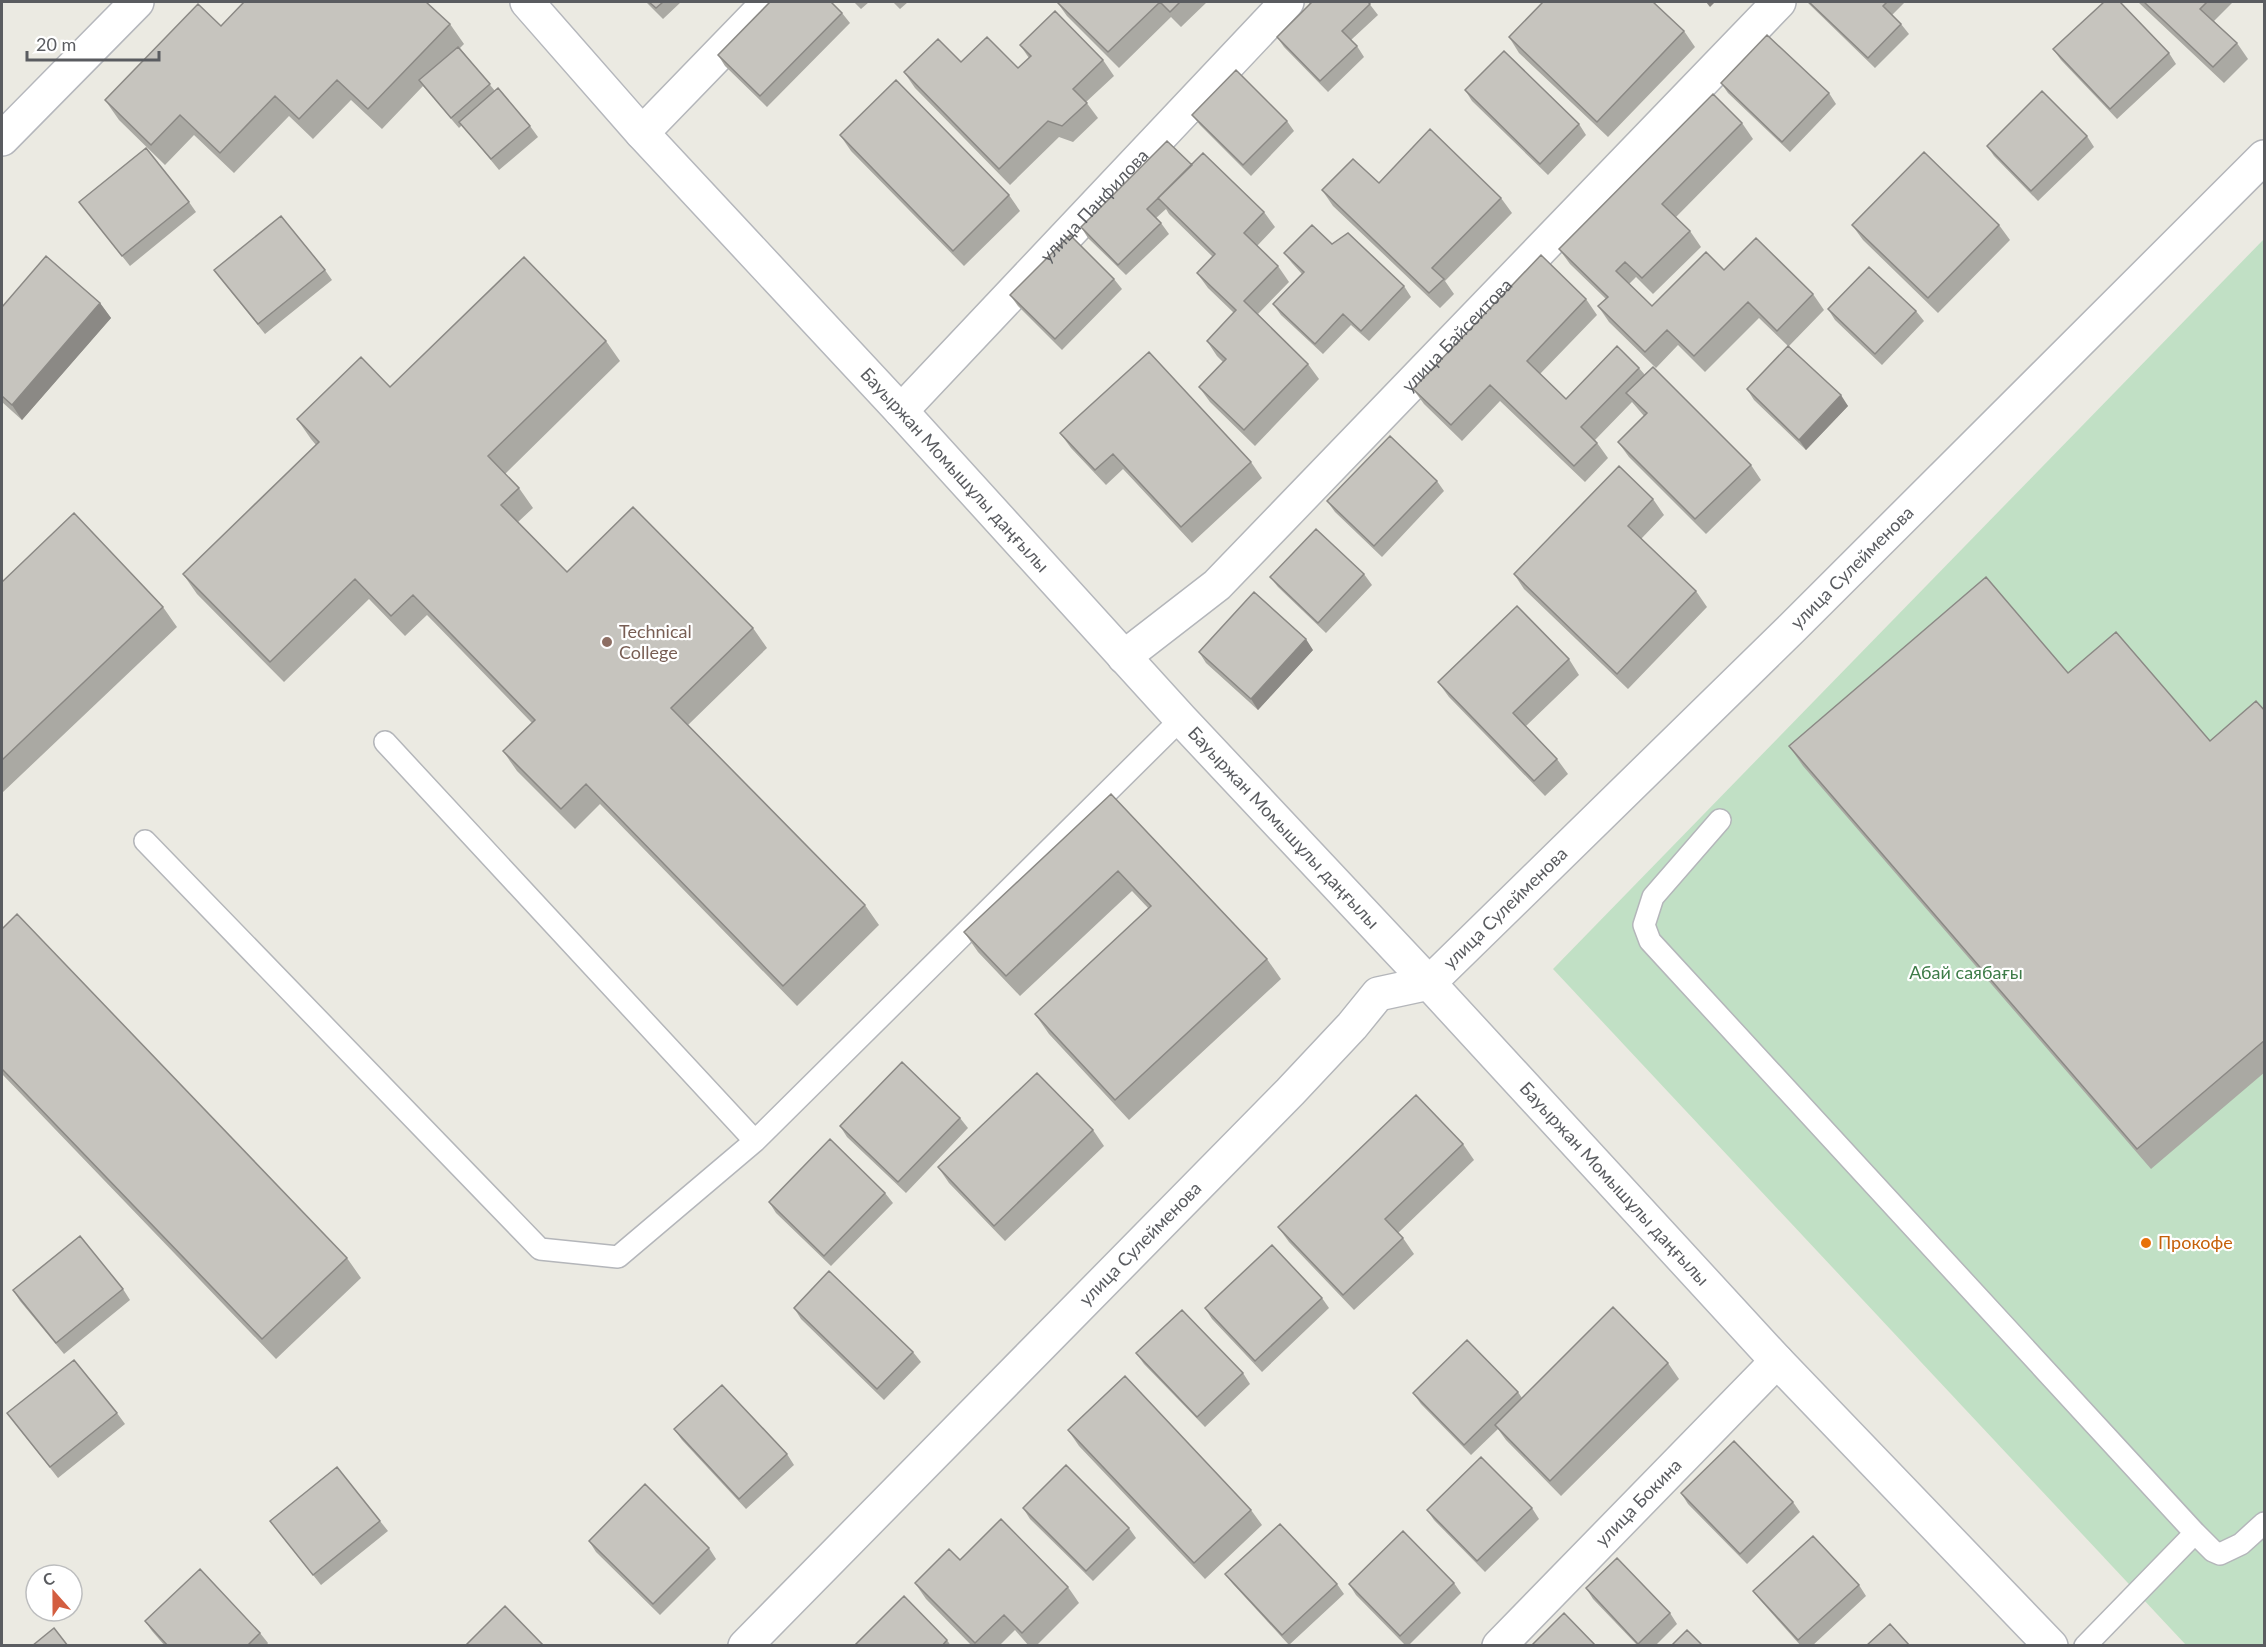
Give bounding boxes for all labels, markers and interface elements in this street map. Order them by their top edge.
scale bar [27,24,159,62]
text: 20 m [36,33,76,55]
street label: улица Панфилова [1035,144,1152,266]
street label: улица Байсеитова [1397,274,1516,396]
street label: Бауыржан Момышұлы даңғылы [856,363,1054,576]
street label: улица Сулейменова [1785,501,1918,633]
place label: Technical College [619,620,692,663]
marker: Technical College [600,635,614,649]
street label: Бауыржан Момышұлы даңғылы [1184,722,1384,933]
street label: улица Сулейменова [1438,842,1571,973]
park label: Абай саябағы [1909,961,2023,983]
street label: Бауыржан Момышұлы даңғылы [1516,1077,1714,1290]
street label: улица Сулейменова [1074,1177,1205,1310]
place label: Прокофе [2158,1231,2233,1253]
marker: Прокофе [2139,1236,2153,1250]
street label: улица Бокина [1590,1454,1686,1551]
north arrow [24,1563,84,1623]
text: С [40,1568,57,1589]

